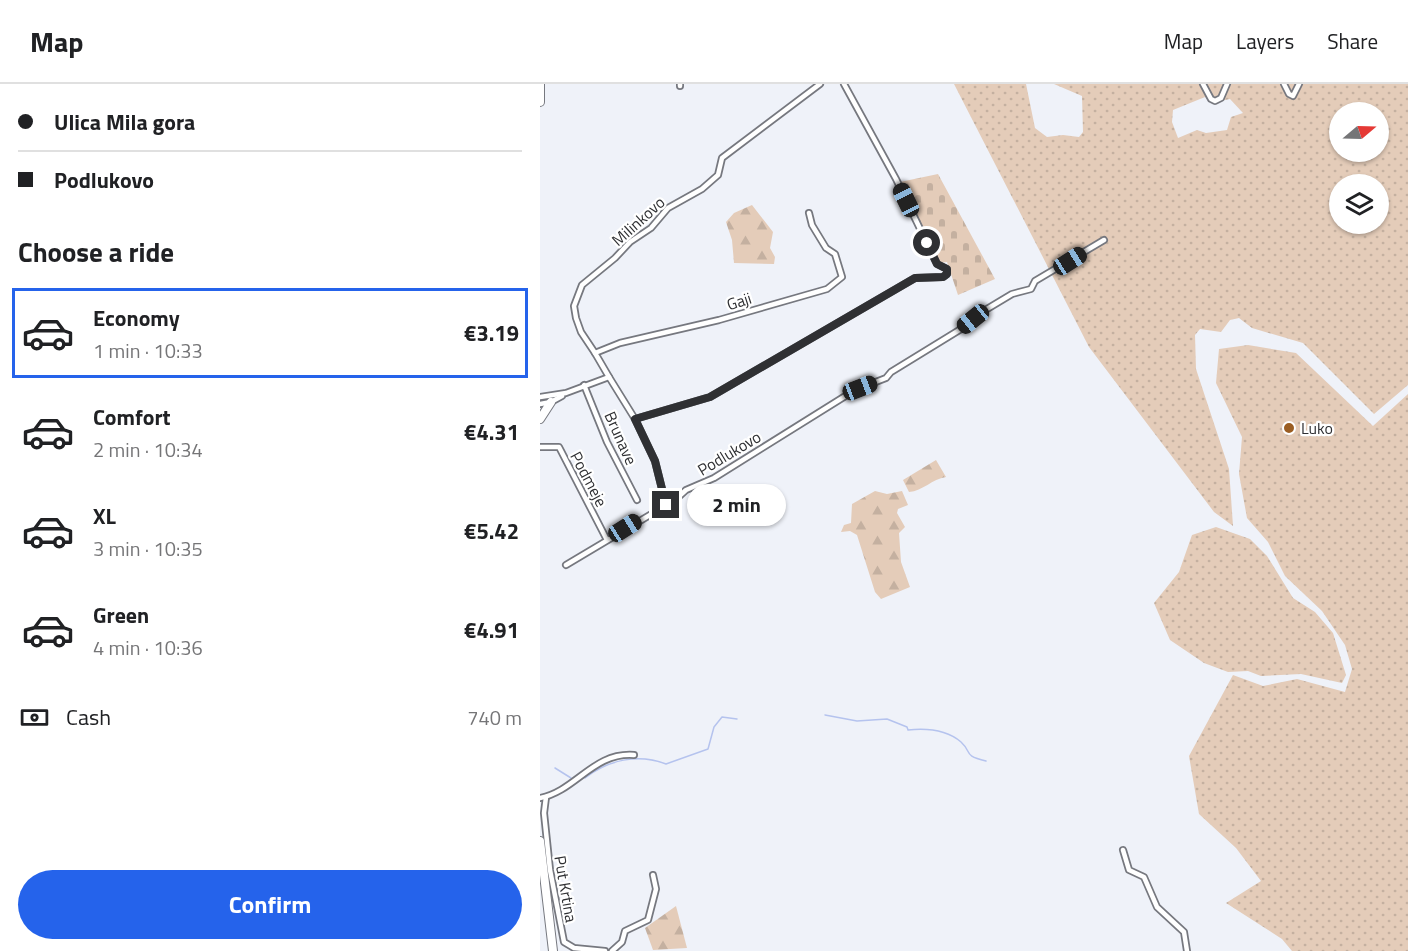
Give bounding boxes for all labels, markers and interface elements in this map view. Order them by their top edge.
text: Map [30,20,84,63]
text: Map [1164,25,1203,57]
text: Layers [1236,25,1294,57]
text: Share [1327,25,1378,57]
north arrow [1329,102,1389,162]
map controls [1329,102,1389,234]
text: Ulica Mila gora [54,105,195,139]
text: Podlukovo [54,163,154,197]
button: layers [1329,174,1389,234]
car [890,180,922,220]
street label: Milinkovo [606,191,670,251]
route start [913,229,940,256]
text: Choose a ride [18,231,174,272]
car [1050,244,1090,278]
street label: Gaji [723,286,755,316]
text: Economy [93,301,180,335]
car [953,301,993,337]
icon: car [21,306,75,360]
text: €3.19 [464,316,519,350]
text: 1 min · 10:33 [93,335,203,366]
car [840,373,880,403]
text: Comfort [93,400,171,434]
icon: car [21,405,75,459]
street label: Brunave [599,408,643,468]
text: €4.31 [464,415,519,449]
place label: Luko [1301,416,1333,440]
marker: Luko [1282,421,1296,435]
street label: Podlukovo [693,425,765,481]
text: 2 min · 10:34 [93,434,203,465]
street label: Podmeje [564,447,614,511]
callout: 2 min [687,484,786,526]
text: 2 min [712,489,761,520]
route end [652,491,679,518]
text: XL [93,499,116,533]
icon: car [21,504,75,558]
car [605,511,645,545]
text: €5.42 [464,514,519,548]
text: 3 min · 10:35 [93,533,203,564]
text: Green [93,598,149,632]
icon: car [21,603,75,657]
text: €4.91 [464,613,519,647]
text: 4 min · 10:36 [93,632,203,663]
text: Cash [66,700,111,734]
icon: cash [18,701,51,734]
text: 740 m [467,702,522,733]
street label: Put Krtina [548,854,584,924]
button: Confirm [18,870,522,939]

